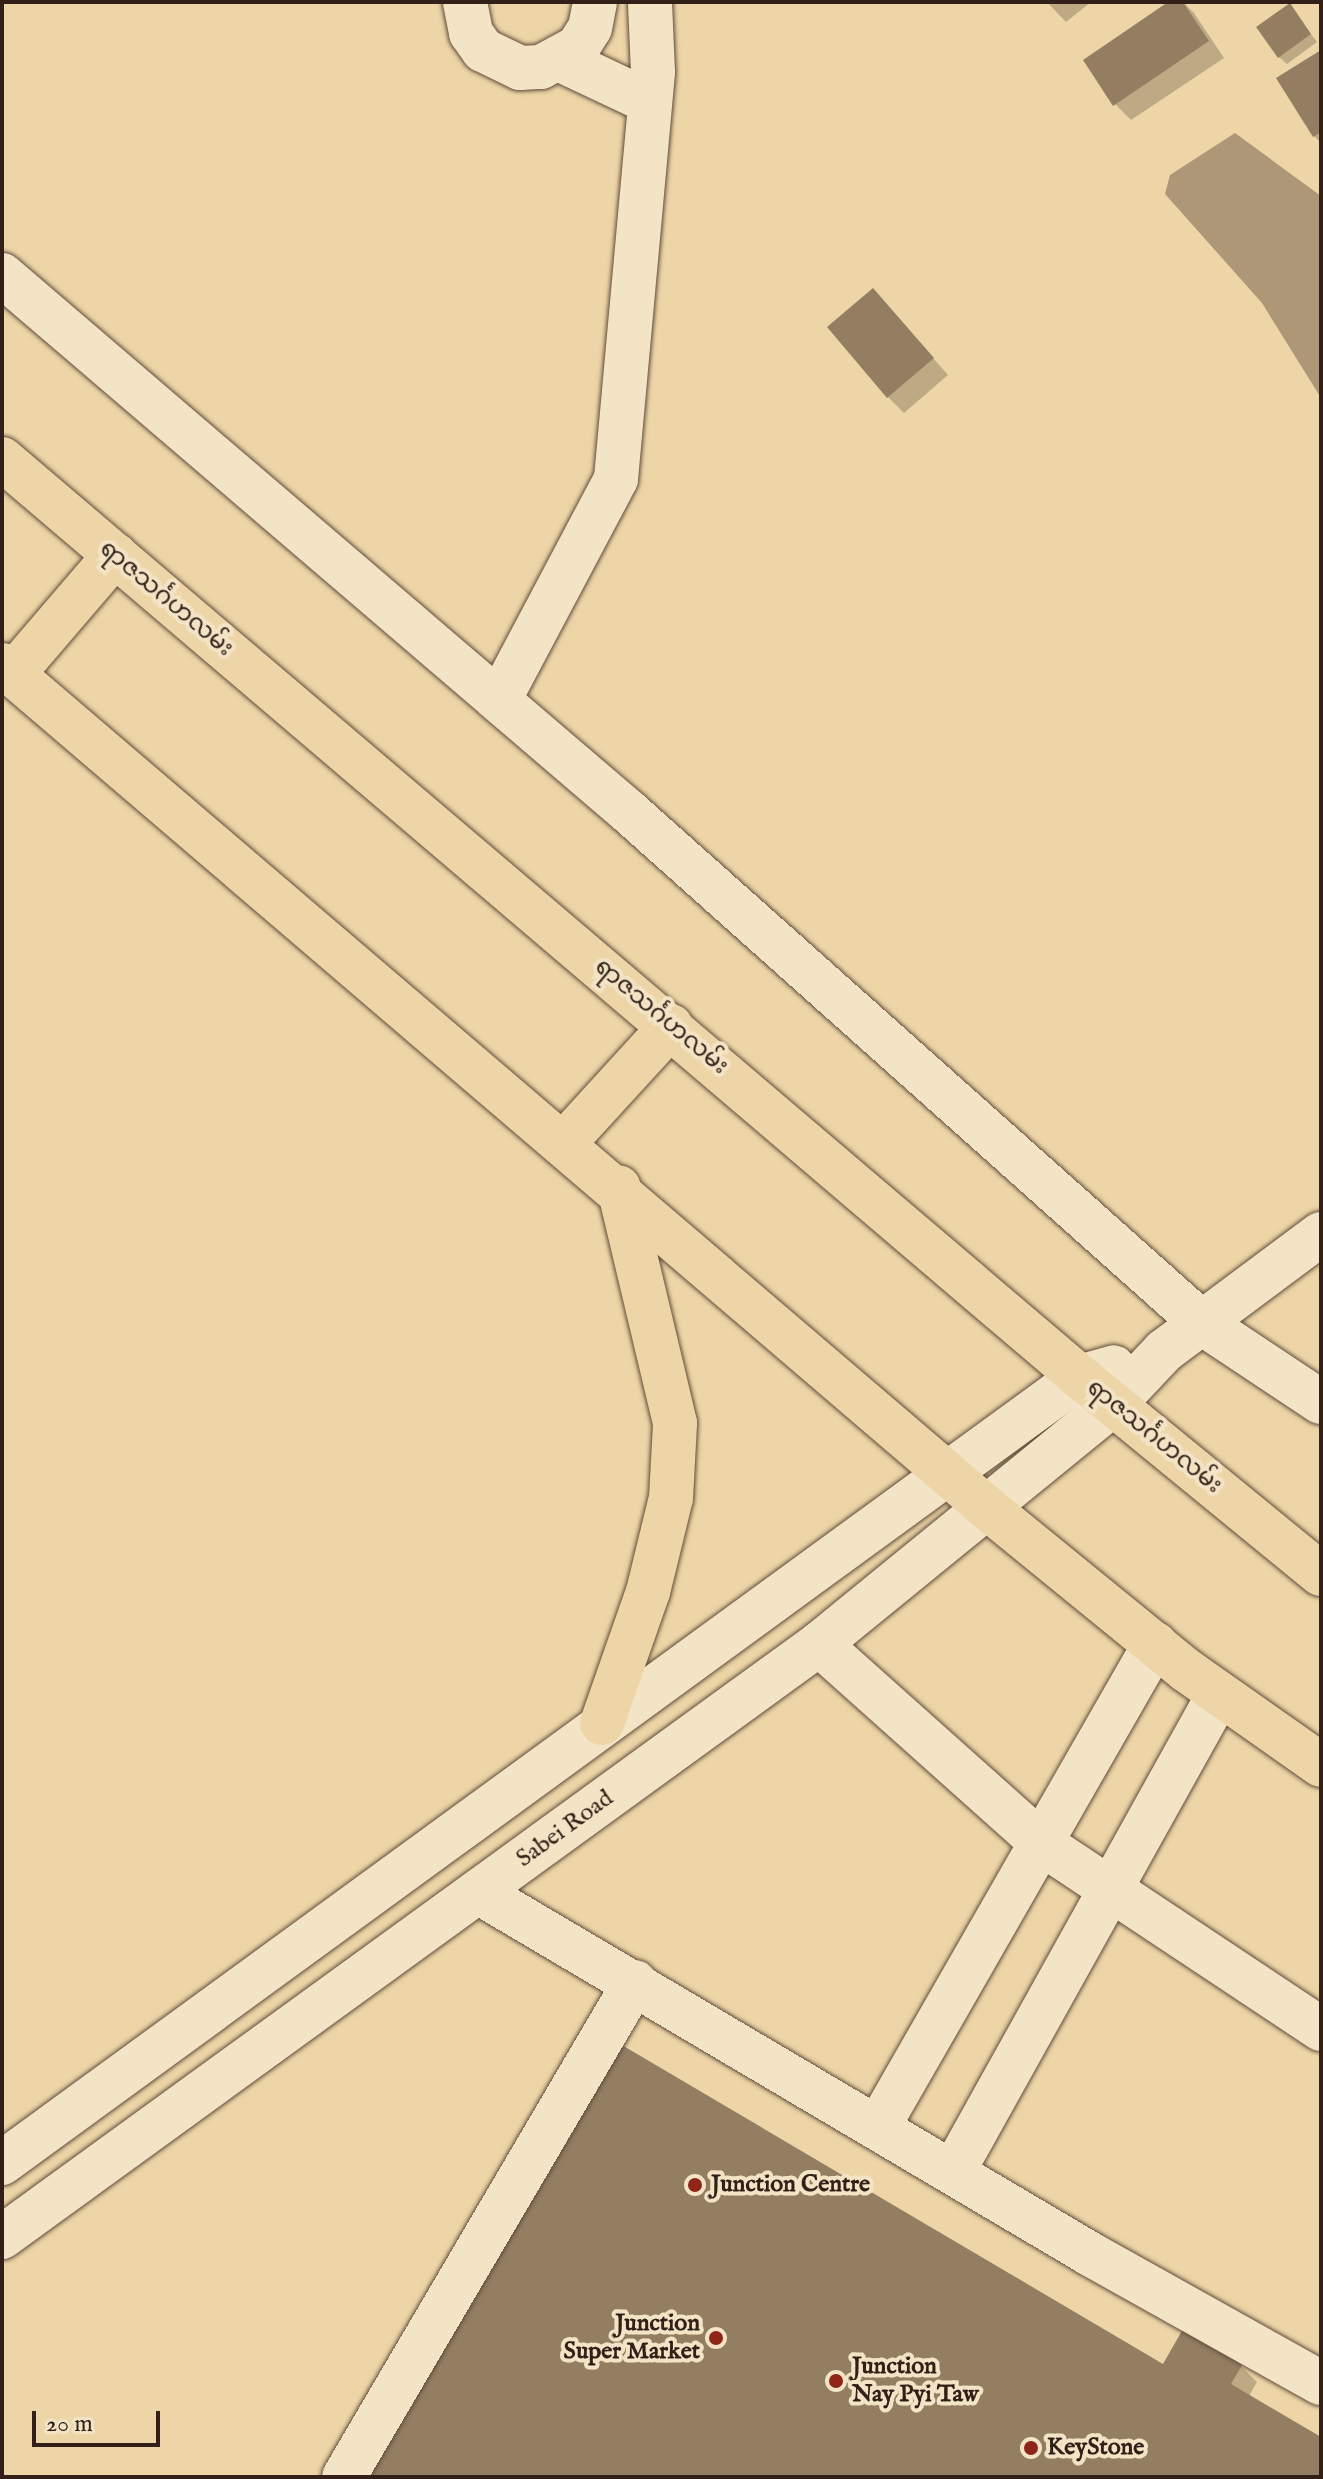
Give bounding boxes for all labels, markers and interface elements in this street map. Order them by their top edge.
street label: ရာဇသင်္ဂဟလမ်း [93,535,239,663]
street label: ရာဇသင်္ဂဟလမ်း [588,953,734,1081]
street label: ရာဇသင်္ဂဟလမ်း [1081,1374,1227,1500]
street label: Sabei Road [511,1784,619,1874]
place label: Junction Centre [711,2171,870,2199]
marker: Junction Centre [686,2176,704,2194]
place label: Junction Super Market [564,2310,700,2366]
marker: Junction Super Market [707,2329,725,2347]
place label: Junction Nay Pyi Taw [852,2353,978,2409]
marker: Junction Nay Pyi Taw [827,2372,845,2390]
scale bar [36,2395,164,2445]
text: 20 m [46,2409,93,2440]
place label: KeyStone [1047,2434,1144,2462]
marker: KeyStone [1022,2439,1040,2457]

